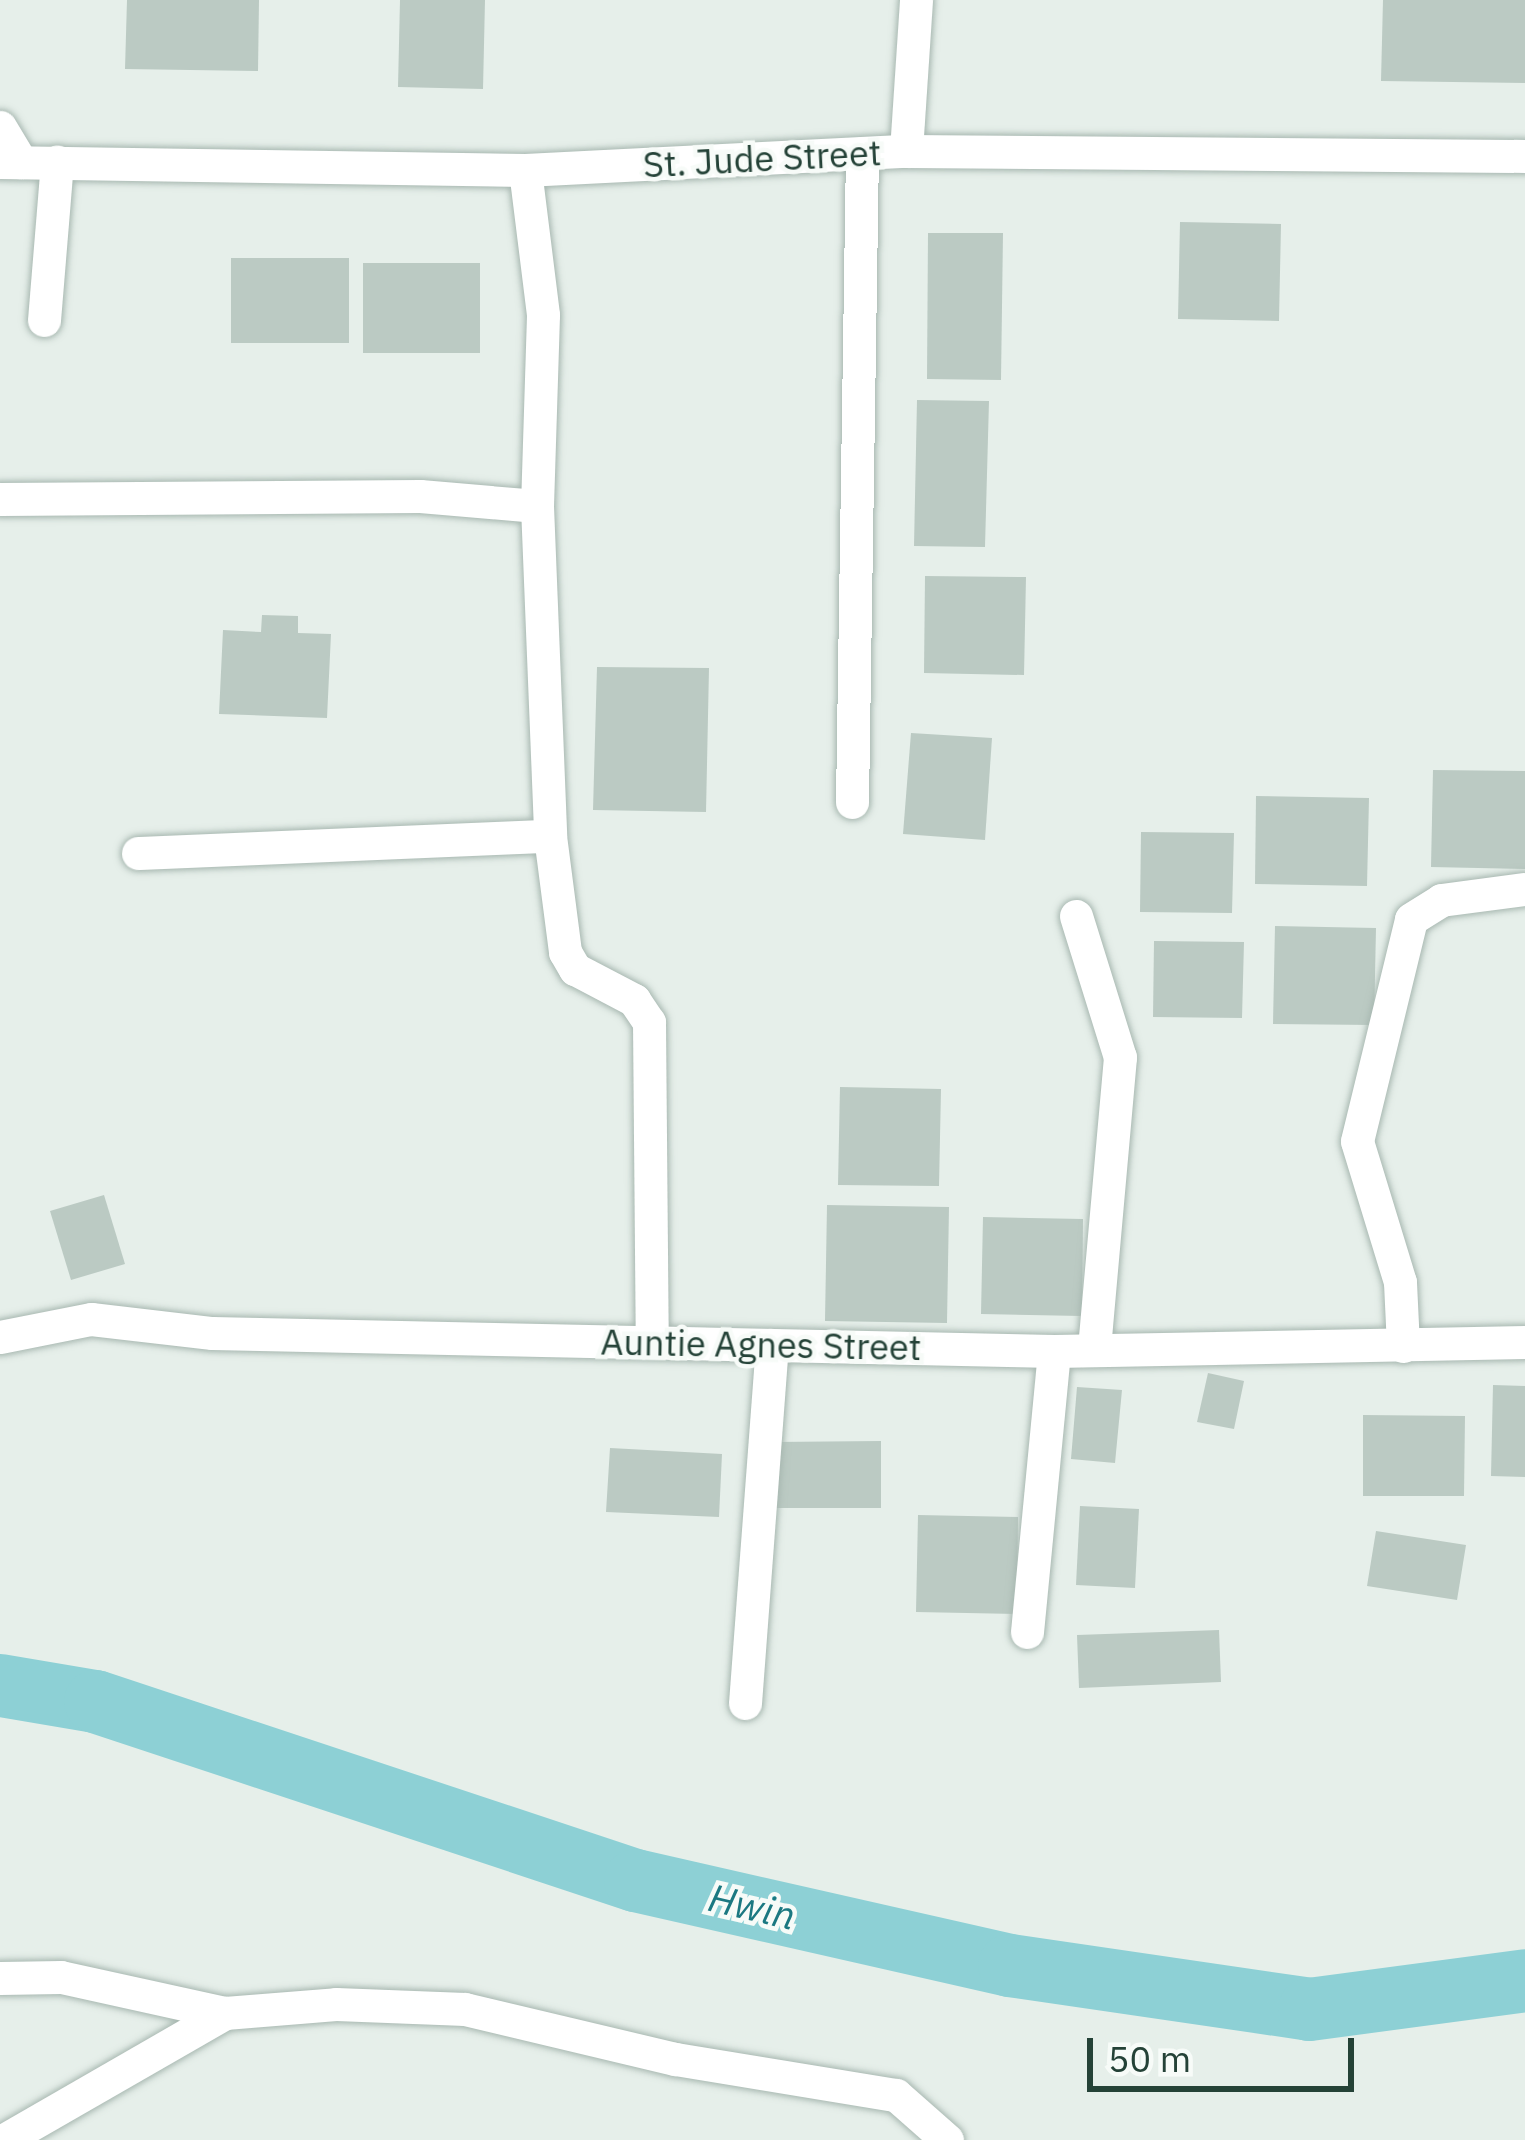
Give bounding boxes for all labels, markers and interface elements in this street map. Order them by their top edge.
street label: St. Jude Street [642,130,882,186]
street label: Auntie Agnes Street [600,1320,922,1368]
water label: Hwin [704,1874,800,1940]
scale bar [1093,2014,1360,2088]
text: 50 m [1108,2035,1191,2082]

